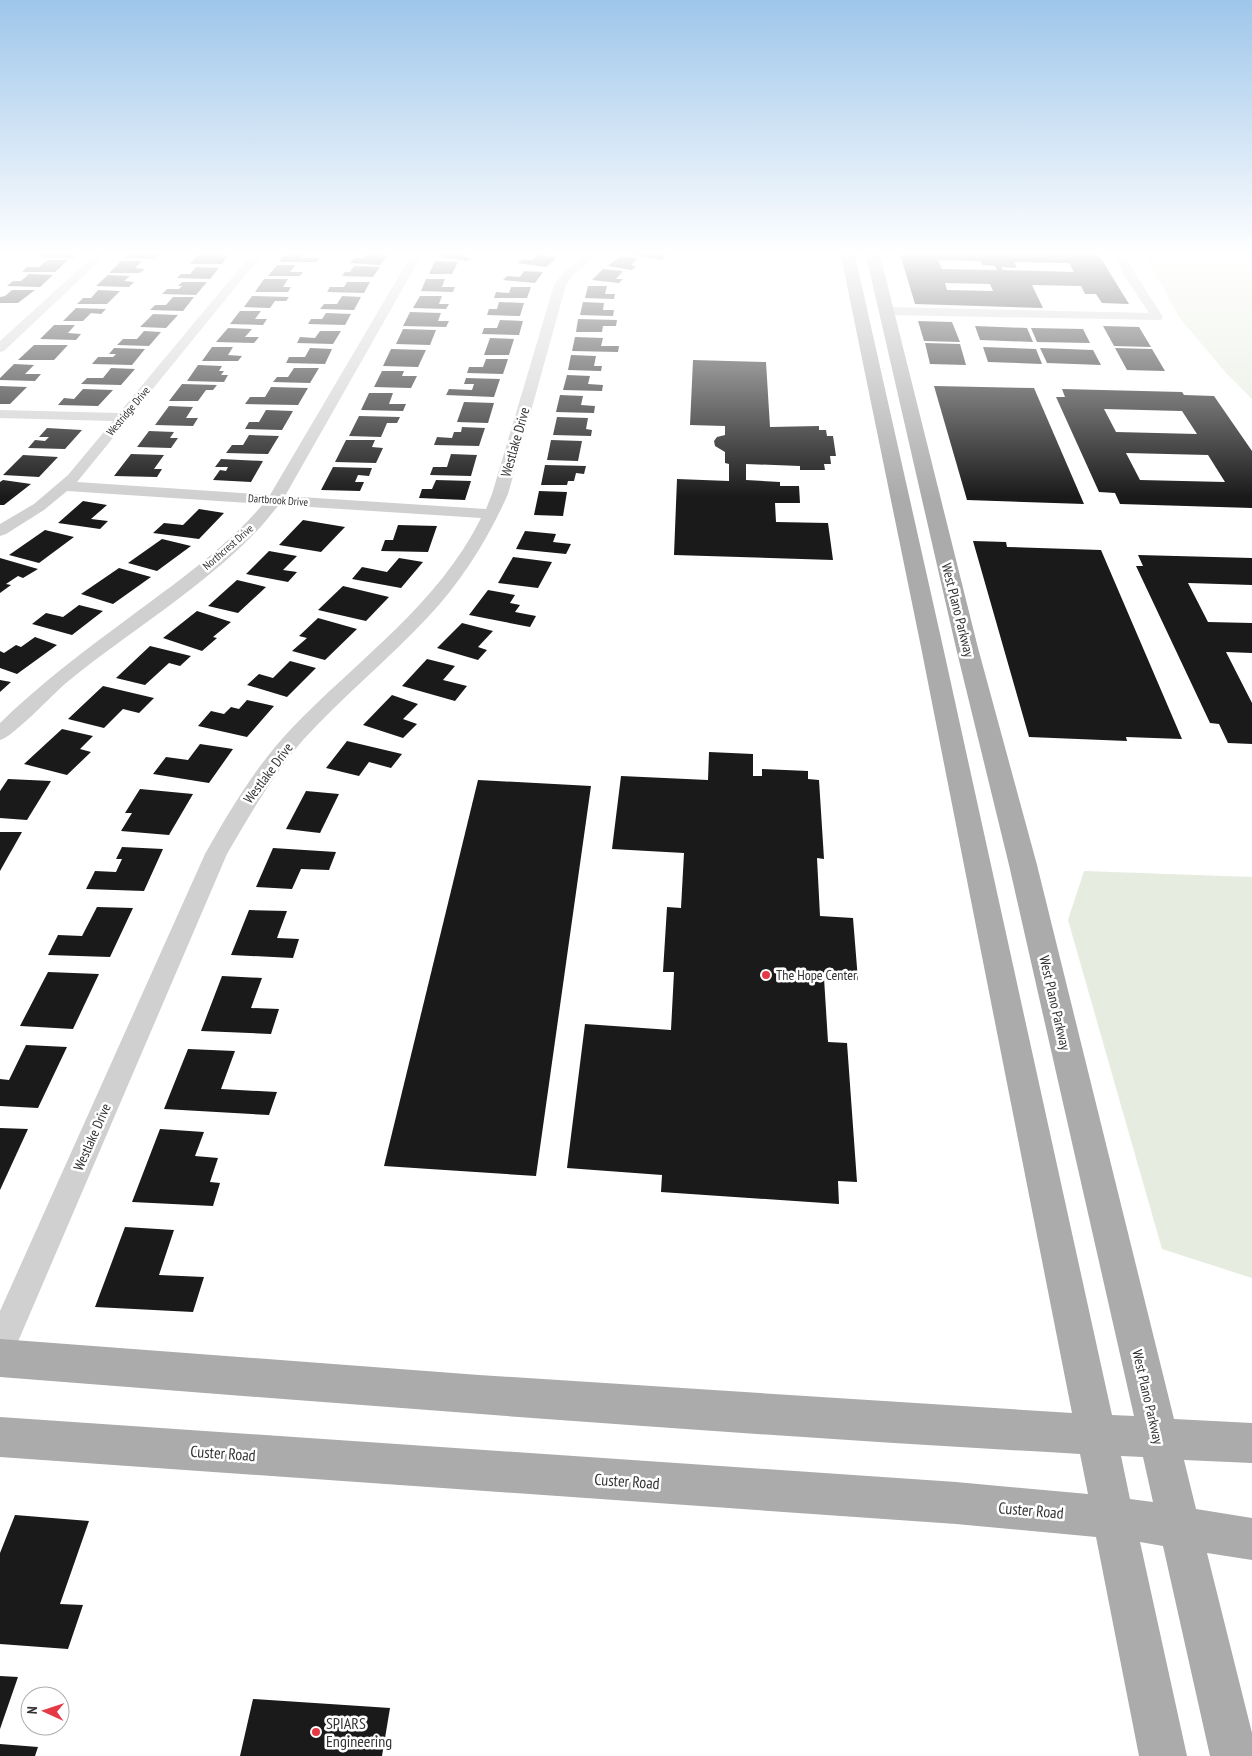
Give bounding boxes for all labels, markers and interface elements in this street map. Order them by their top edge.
street label: Westridge Drive [103,383,153,439]
street label: Westlake Drive [496,405,534,479]
street label: Dartbrook Drive [248,491,309,509]
street label: Northcrest Drive [200,521,256,573]
street label: West Plano Parkway [938,561,979,660]
street label: Westlake Drive [239,739,297,807]
street label: West Plano Parkway [1035,954,1075,1053]
place label: The Hope Center [776,966,857,984]
marker: The Hope Center [760,969,772,981]
street label: Westlake Drive [69,1100,115,1173]
street label: West Plano Parkway [1128,1348,1168,1447]
street label: Custer Road [190,1441,256,1465]
street label: Custer Road [594,1469,660,1493]
street label: Custer Road [998,1497,1065,1523]
north arrow [20,1686,70,1736]
text: N [23,1706,41,1715]
place label: SPIARS Engineering [326,1713,392,1751]
marker: SPIARS Engineering [310,1726,322,1738]

